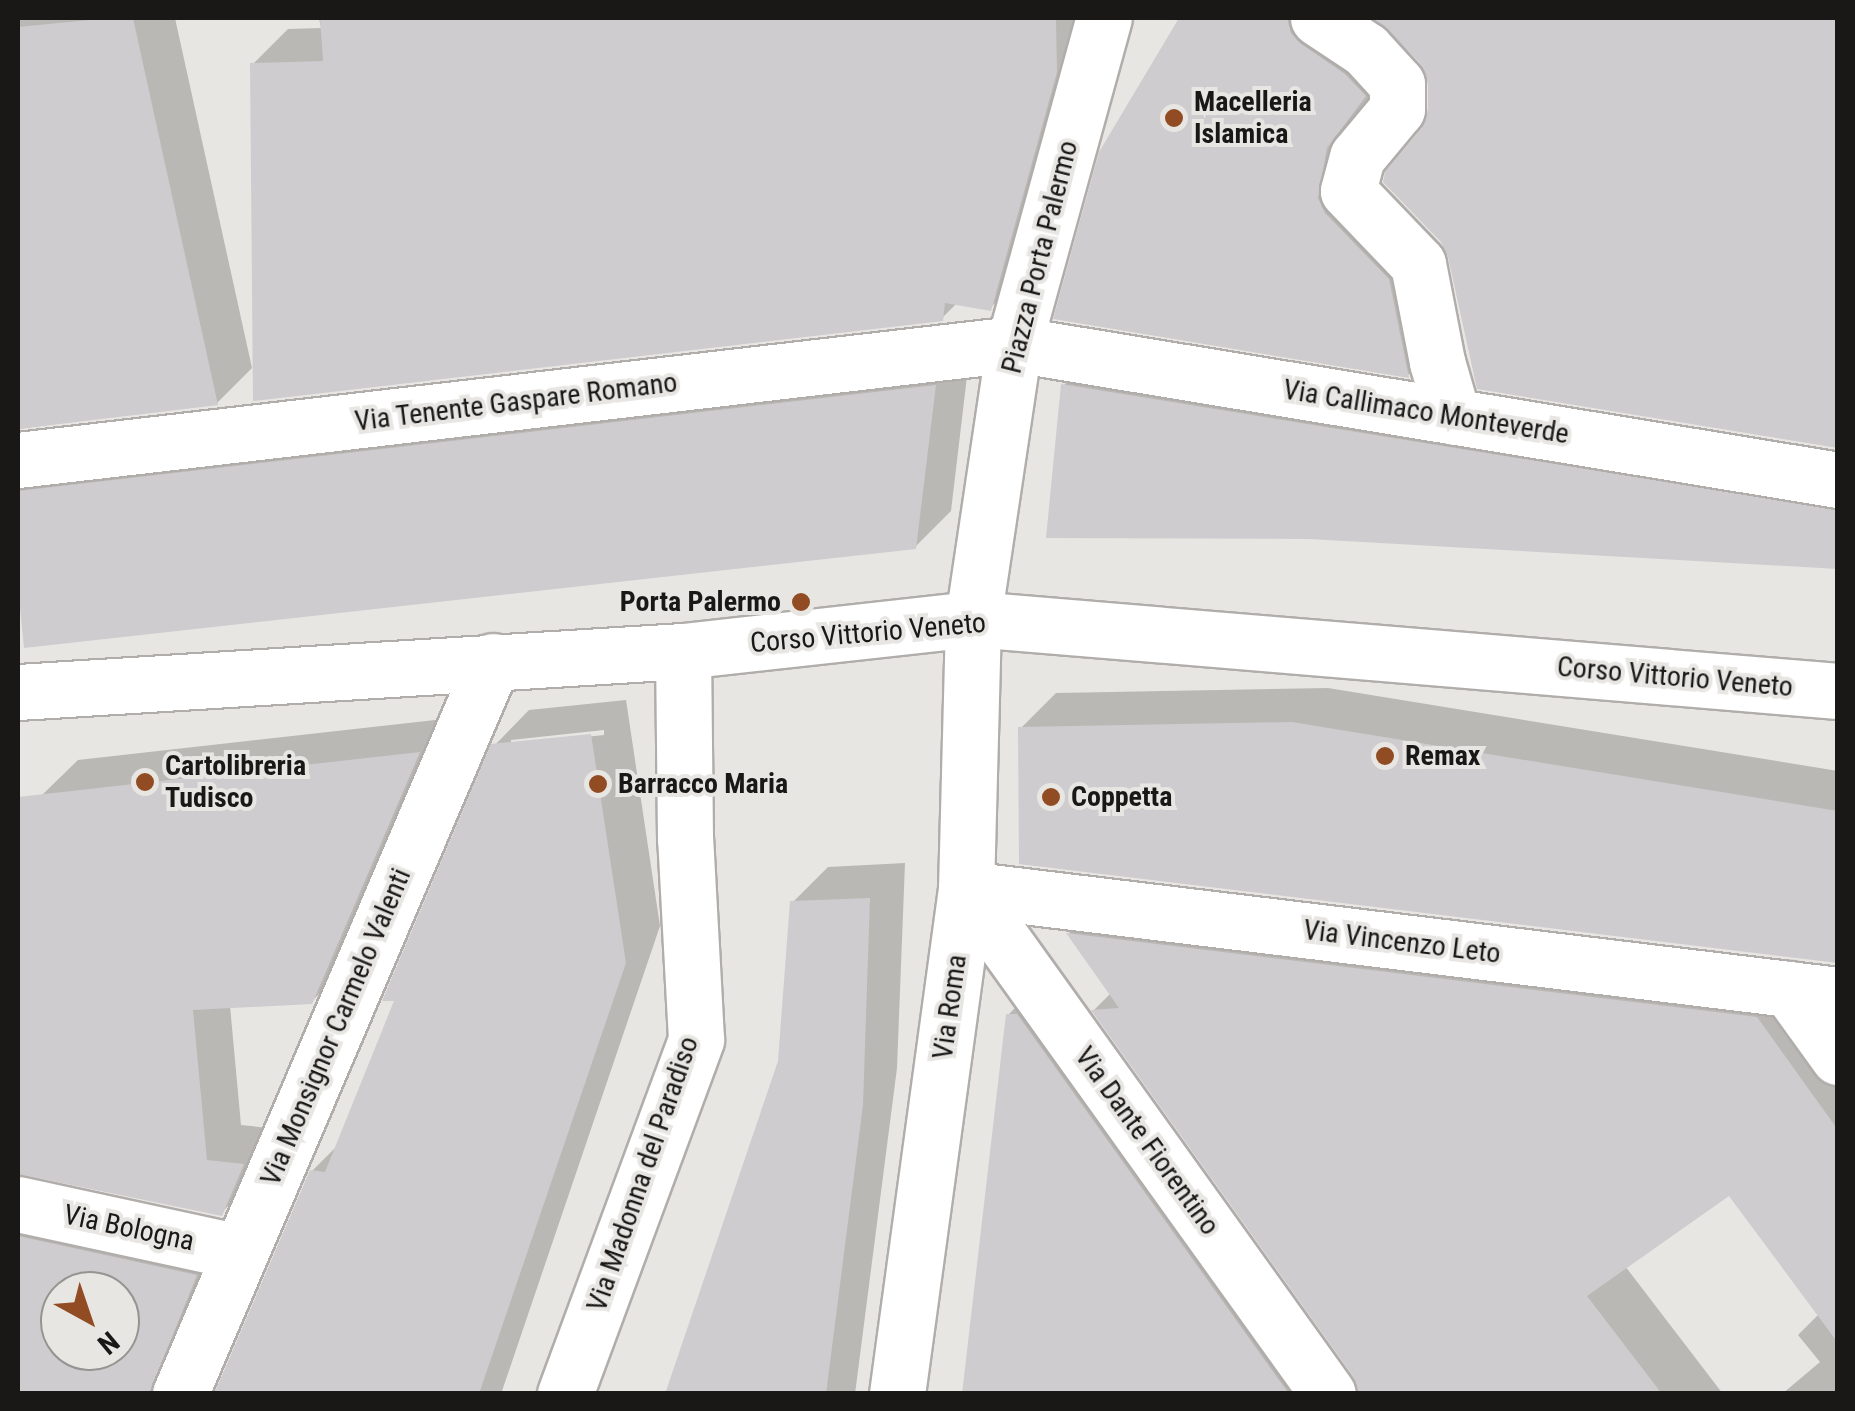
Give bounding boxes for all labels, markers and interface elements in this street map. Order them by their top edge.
place label: Macelleria Islamica [1194,85,1312,151]
marker: Macelleria Islamica [1163,107,1185,129]
street label: Piazza Porta Palermo [995,137,1085,377]
street label: Via Tenente Gaspare Romano [353,366,679,438]
street label: Via Callimaco Monteverde [1281,373,1571,451]
place label: Porta Palermo [620,585,781,619]
marker: Porta Palermo [790,591,812,613]
street label: Corso Vittorio Veneto [749,606,987,660]
street label: Corso Vittorio Veneto [1556,650,1794,704]
place label: Remax [1405,739,1481,773]
marker: Remax [1374,745,1396,767]
place label: Cartolibreria Tudisco [165,749,306,815]
place label: Barracco Maria [618,767,788,801]
marker: Cartolibreria Tudisco [134,771,156,793]
marker: Barracco Maria [587,773,609,795]
place label: Coppetta [1071,780,1172,814]
marker: Coppetta [1040,786,1062,808]
street label: Via Monsignor Carmelo Valenti [254,863,418,1191]
street label: Via Vincenzo Leto [1302,913,1502,971]
street label: Via Roma [926,952,974,1062]
street label: Via Madonna del Paradiso [580,1032,706,1316]
street label: Via Dante Fiorentino [1068,1041,1226,1241]
street label: Via Bologna [61,1198,197,1258]
north arrow [40,1271,140,1371]
text: N [91,1325,125,1361]

